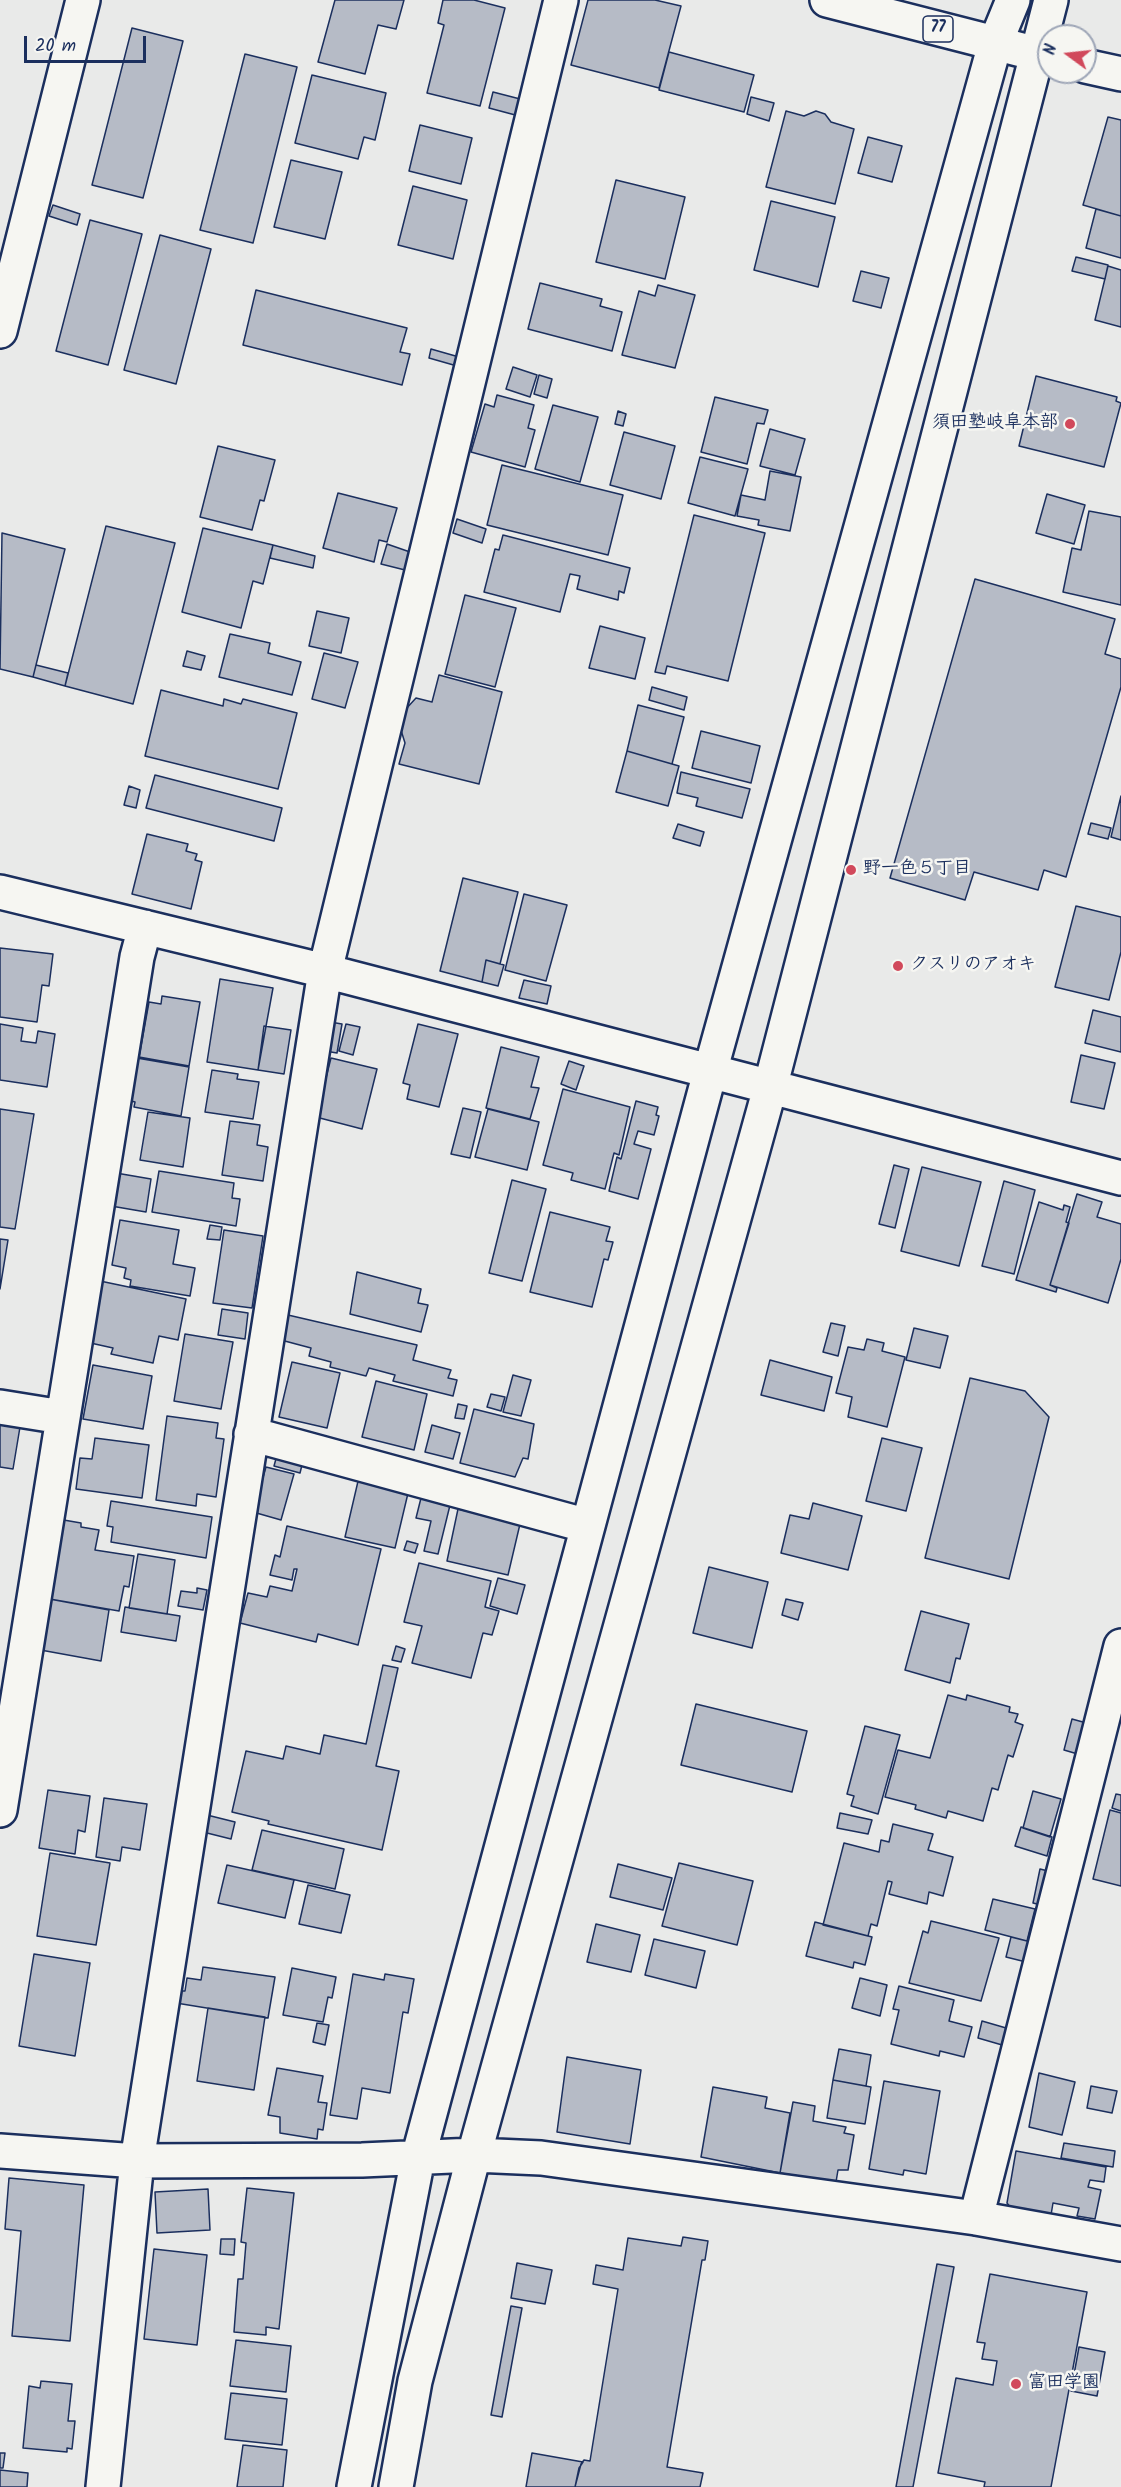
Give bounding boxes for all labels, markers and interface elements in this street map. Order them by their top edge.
road number: 77 [923,16,953,42]
scale bar [27,24,148,62]
north arrow [1037,24,1097,84]
text: 20 m [35,32,76,61]
text: N [1038,42,1064,58]
place label: 須田塾岐阜本部 [932,413,1058,435]
marker: 須田塾岐阜本部 [1063,417,1077,431]
place label: 野一色５丁目 [863,859,971,881]
marker: 野一色５丁目 [844,863,858,877]
place label: クスリのアオキ [910,955,1036,977]
marker: クスリのアオキ [891,959,905,973]
place label: 富田学園 [1028,2373,1100,2395]
marker: 富田学園 [1009,2377,1023,2391]

